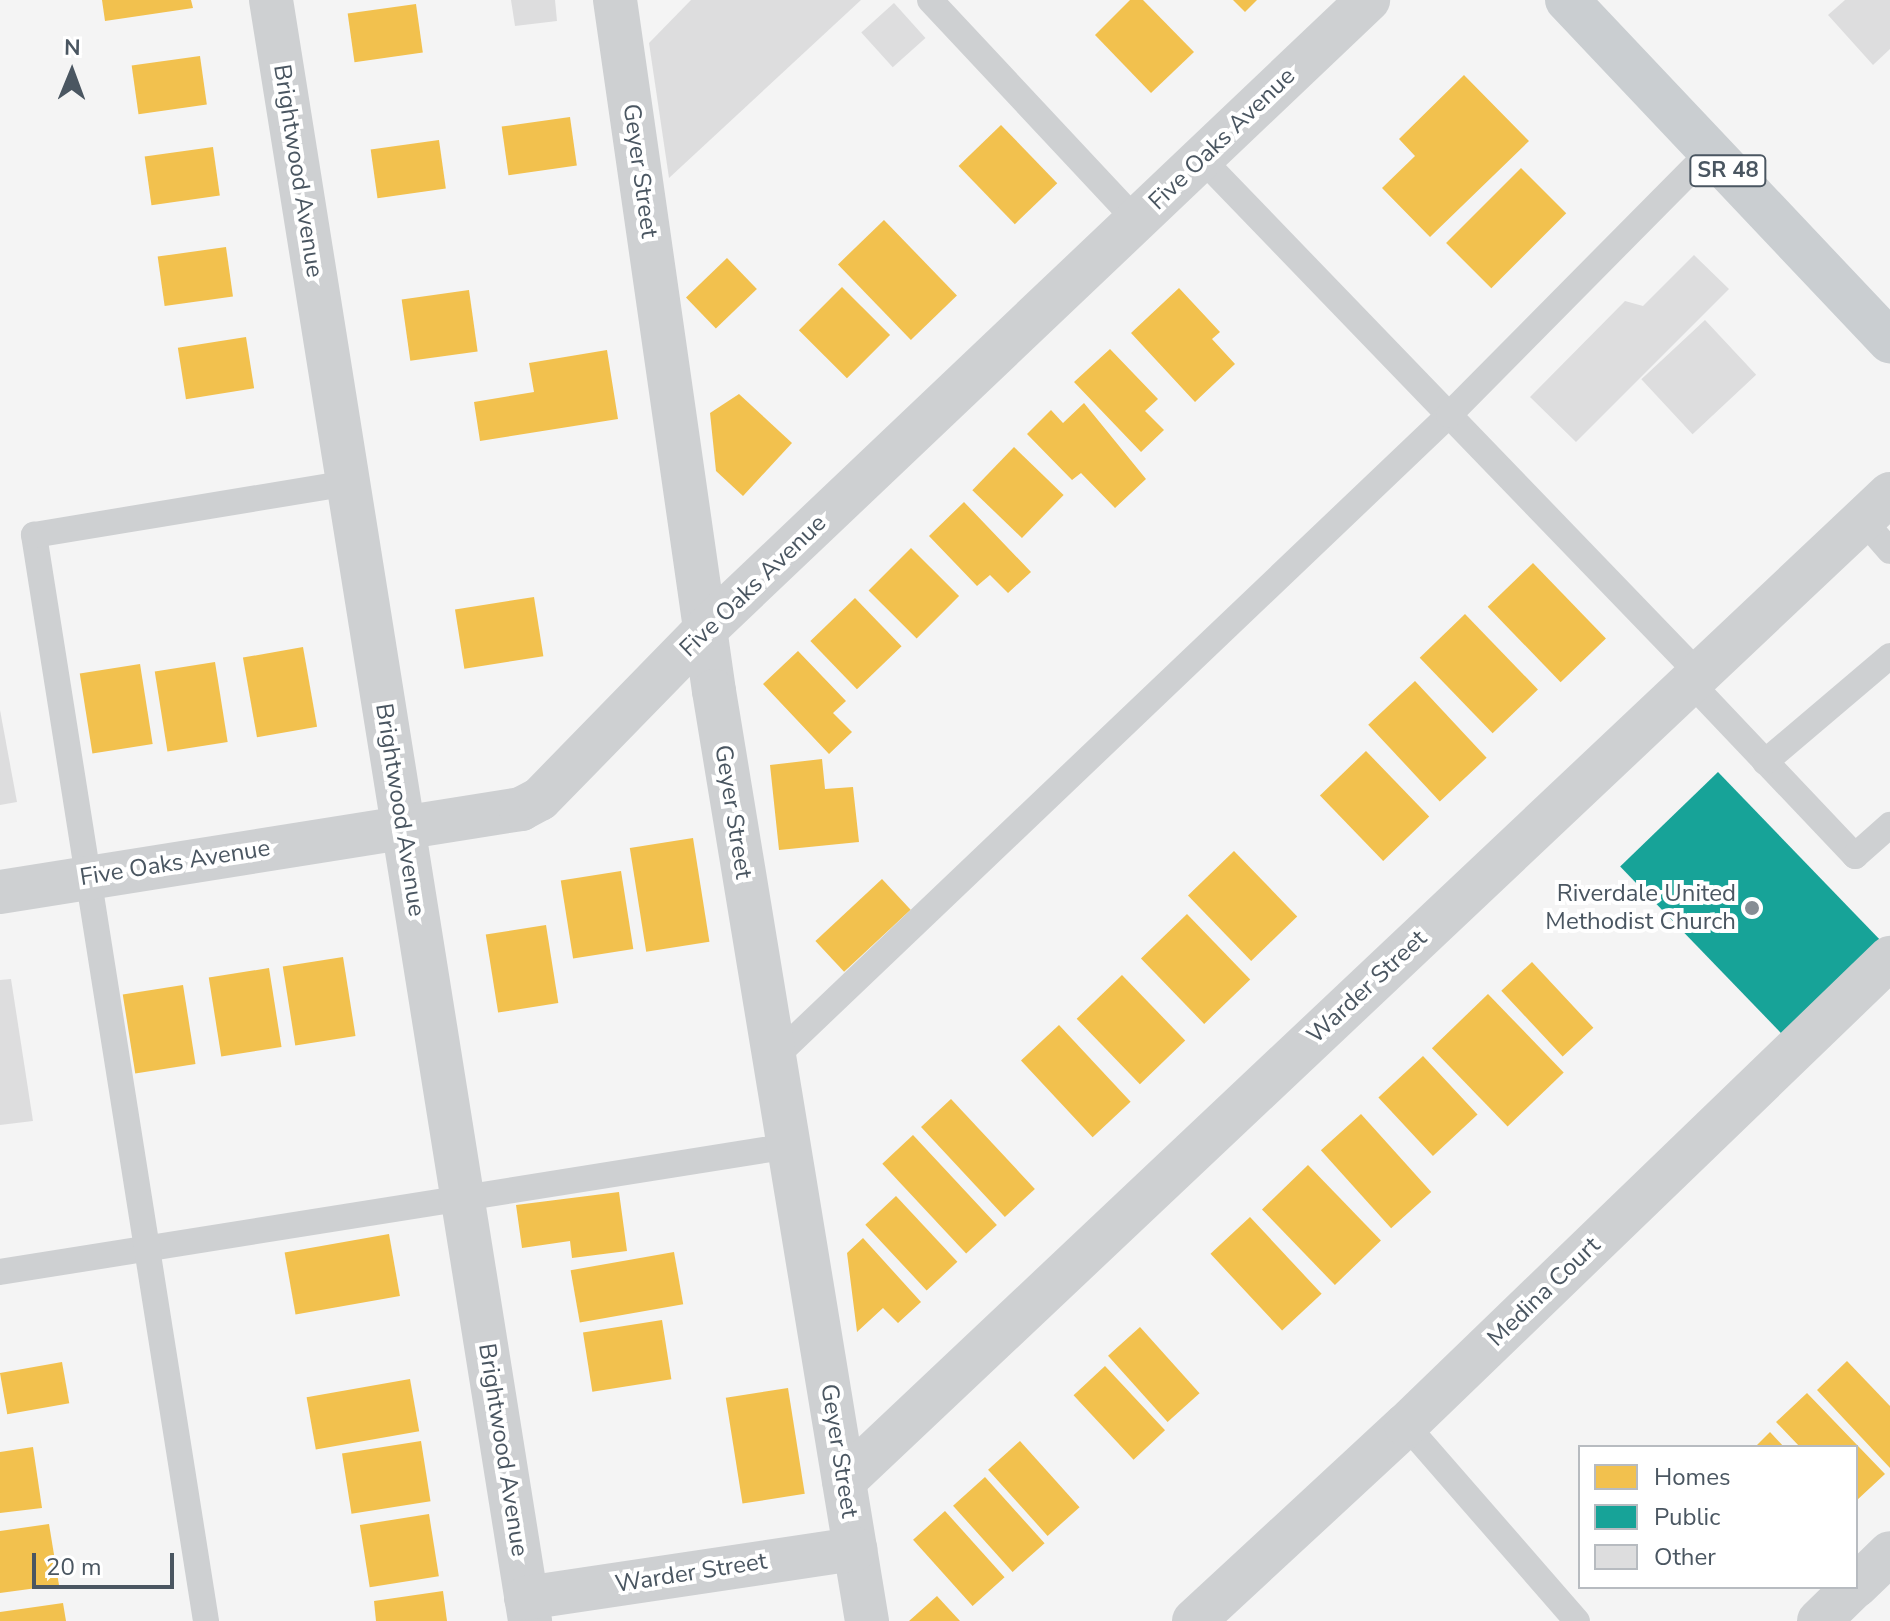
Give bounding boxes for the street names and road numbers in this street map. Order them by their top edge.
street label: Brightwood Avenue [267,62,329,280]
street label: Five Oaks Avenue [1143,62,1301,216]
street label: Geyer Street [616,102,664,240]
road number: SR 48 [1688,153,1768,189]
street label: Five Oaks Avenue [674,509,832,663]
street label: Brightwood Avenue [369,701,431,919]
street label: Geyer Street [708,743,758,881]
street label: Five Oaks Avenue [78,834,272,892]
street label: Warder Street [1301,924,1433,1050]
street label: Medina Court [1482,1231,1606,1353]
street label: Brightwood Avenue [472,1341,534,1559]
street label: Geyer Street [814,1382,864,1520]
street label: Warder Street [613,1547,769,1599]

